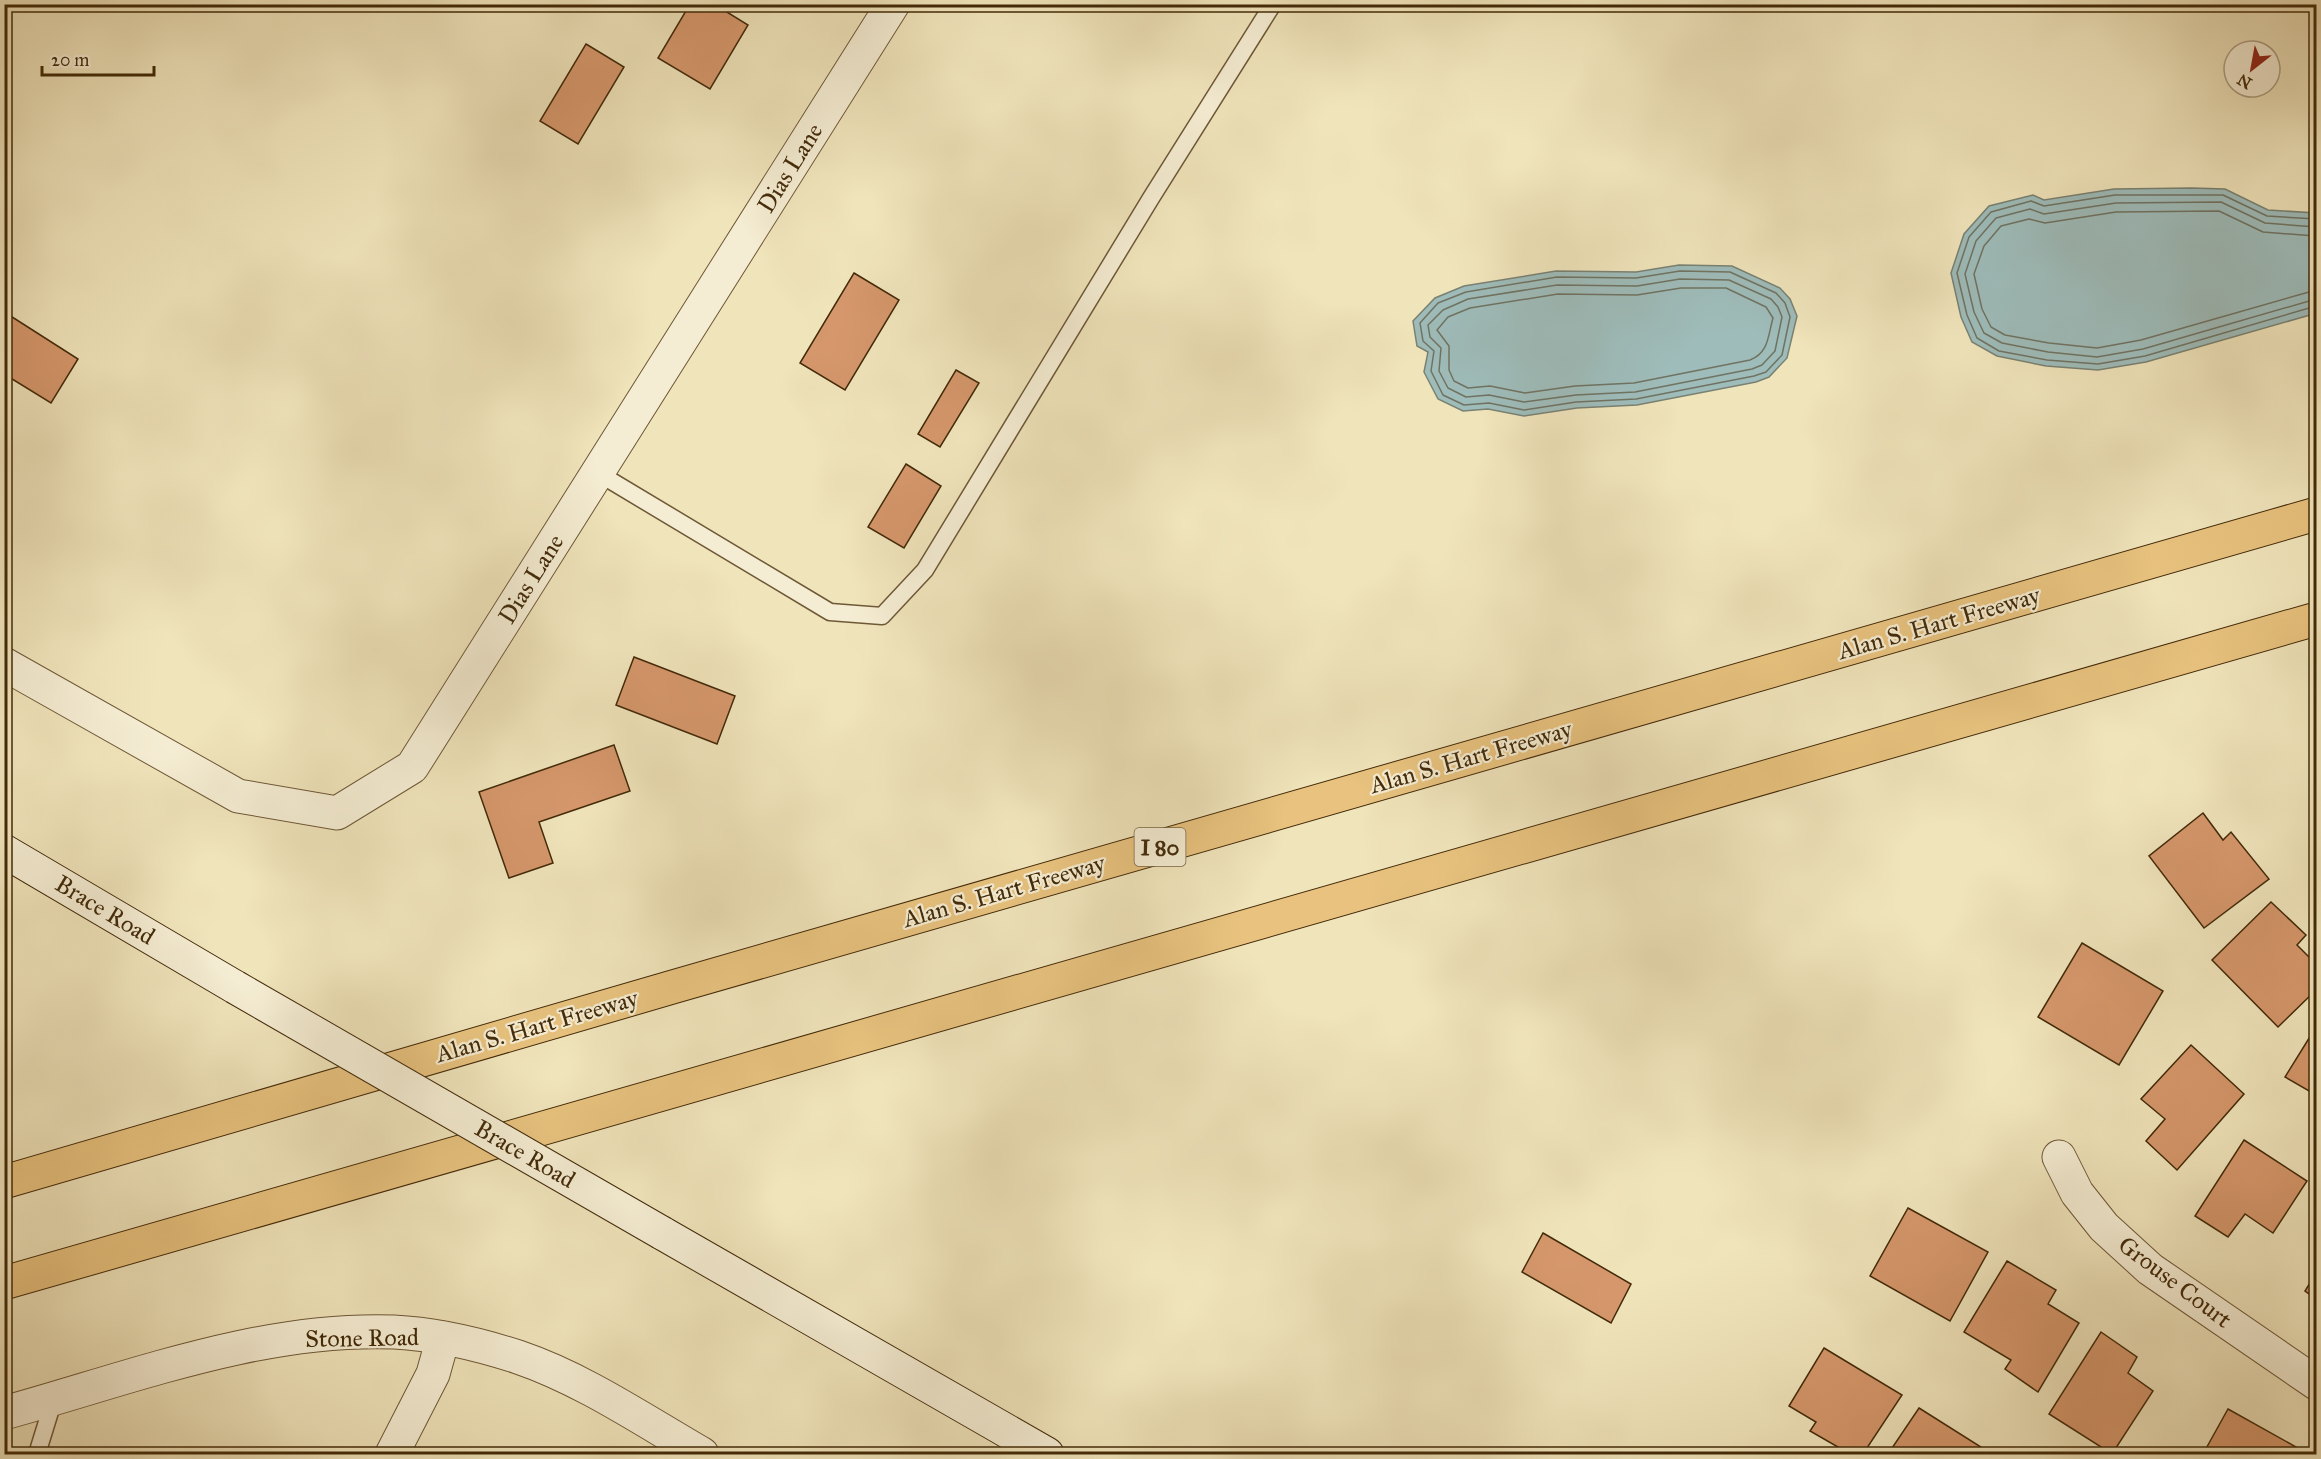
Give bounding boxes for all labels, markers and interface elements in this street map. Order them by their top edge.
scale bar [42,39,154,77]
north arrow [2222,39,2282,99]
text: 20 m [51,49,89,71]
text: N [2233,70,2255,93]
street label: Dias Lane [751,117,829,219]
street label: Dias Lane [492,528,570,630]
street label: Alan S. Hart Freeway [1833,580,2044,667]
street label: Alan S. Hart Freeway [1365,714,1576,801]
road number: I 80 [1134,828,1186,866]
street label: Alan S. Hart Freeway [898,848,1109,935]
street label: Brace Road [50,868,160,952]
street label: Alan S. Hart Freeway [431,983,642,1070]
street label: Brace Road [469,1113,581,1195]
street label: Grouse Court [2112,1230,2238,1335]
street label: Stone Road [305,1322,419,1354]

